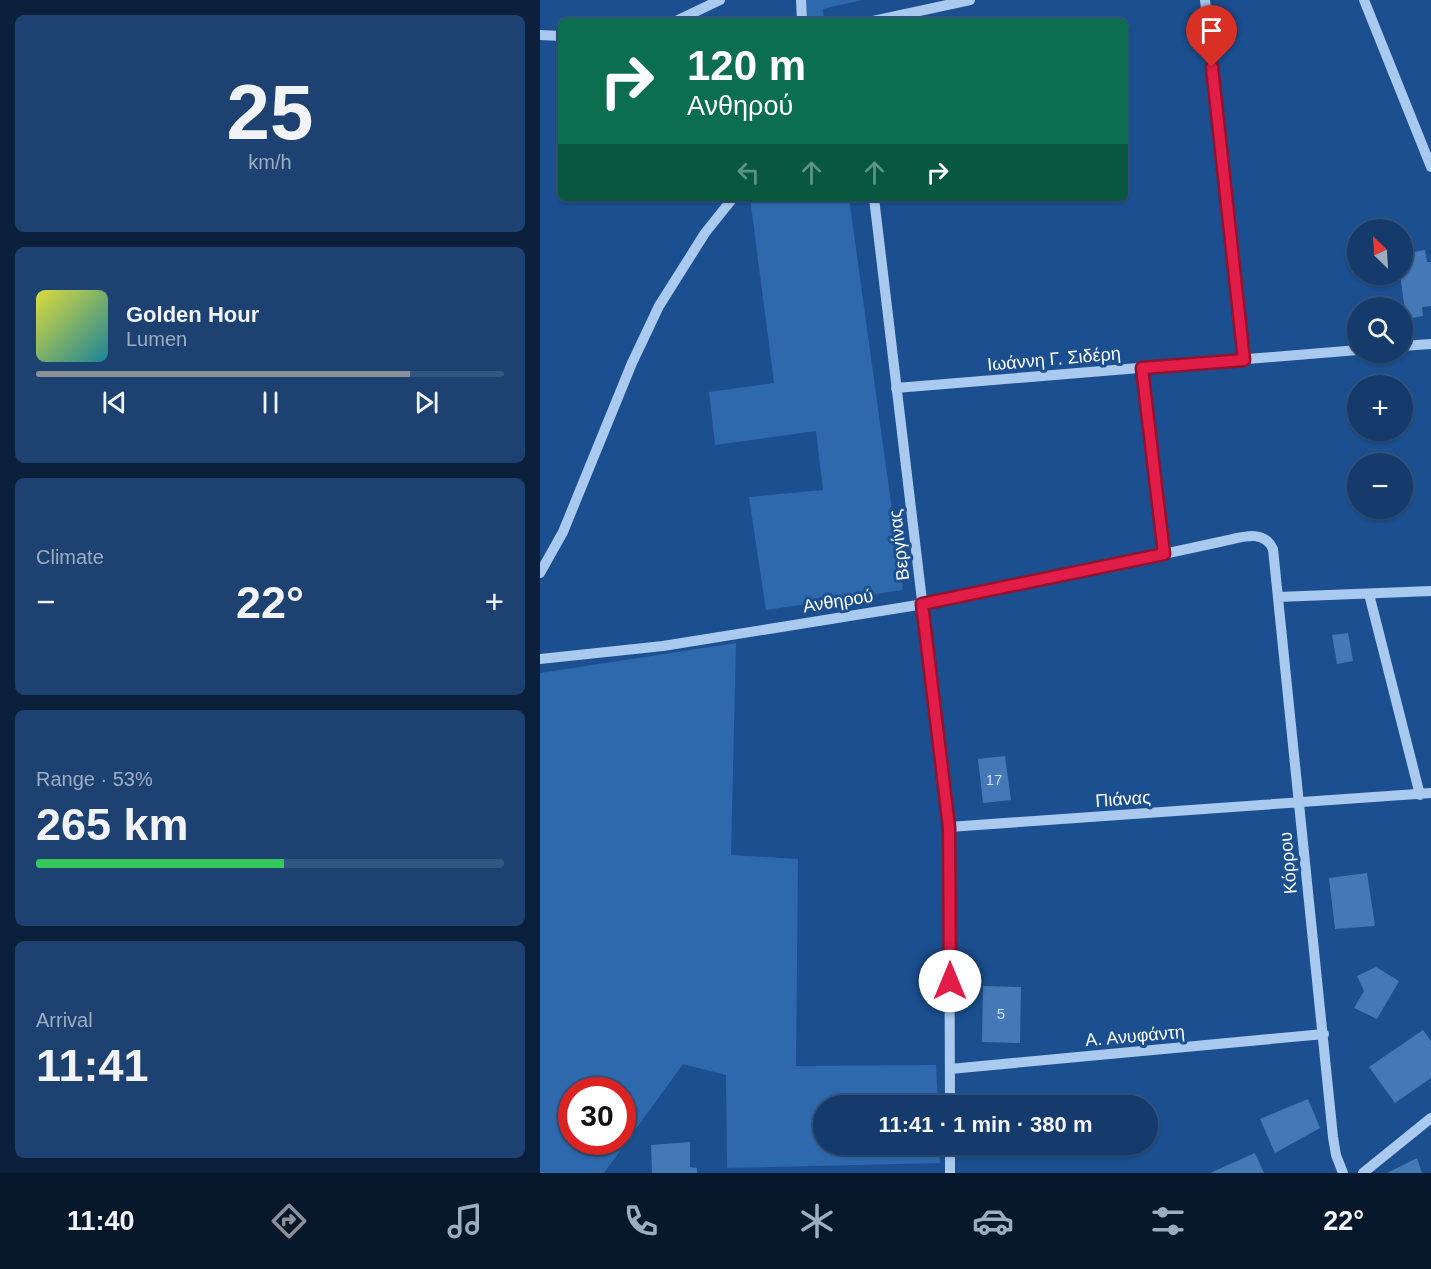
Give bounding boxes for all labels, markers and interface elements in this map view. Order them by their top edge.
pin [1186,5,1237,67]
icon: arrive [1195,14,1228,47]
icon: right [588,42,666,120]
text: 120 m [687,42,806,89]
text: 25 [227,68,313,156]
text: Ανθηρού [687,91,793,121]
text: km/h [248,151,292,173]
icon: left [732,156,765,189]
icon: ahead [795,156,828,189]
icon: ahead [858,156,891,189]
icon: right [921,156,954,189]
north arrow [1347,219,1413,285]
map controls [1347,219,1413,519]
button: search [1347,297,1413,363]
text: Golden Hour [126,302,259,327]
text: Lumen [126,328,187,350]
street label: Ιωάννη Γ. Σιδέρη [986,343,1122,375]
button: + [1347,375,1413,441]
icon: previous [98,386,131,419]
icon: pause [254,386,287,419]
icon: next [410,386,443,419]
button: − [1347,453,1413,519]
street label: Βεργίνας [885,508,913,582]
text: Climate [36,546,104,568]
text: 22° [236,577,304,628]
text: − [36,583,55,620]
text: + [485,583,504,620]
street label: Ανθηρού [801,586,875,616]
text: Range · 53% [36,768,153,790]
house number: 17 [986,771,1002,788]
street label: Πιάνας [1095,787,1152,811]
text: 265 km [36,799,189,850]
street label: Κόρρου [1275,831,1301,895]
position arrow [918,949,982,1013]
house number: 5 [997,1005,1005,1022]
text: Arrival [36,1009,93,1031]
street label: Α. Ανυφάντη [1084,1022,1186,1050]
text: 11:41 [36,1040,149,1091]
speed limit sign: 30 [558,1077,636,1155]
text: 11:41 · 1 min · 380 m [879,1112,1093,1137]
icon: directions [268,1200,310,1242]
icon: music [444,1200,486,1242]
icon: phone [620,1200,662,1242]
icon: climate [796,1200,838,1242]
icon: car [972,1200,1014,1242]
icon: filters [1147,1200,1189,1242]
text: 11:40 [67,1206,134,1236]
text: 22° [1323,1206,1364,1236]

